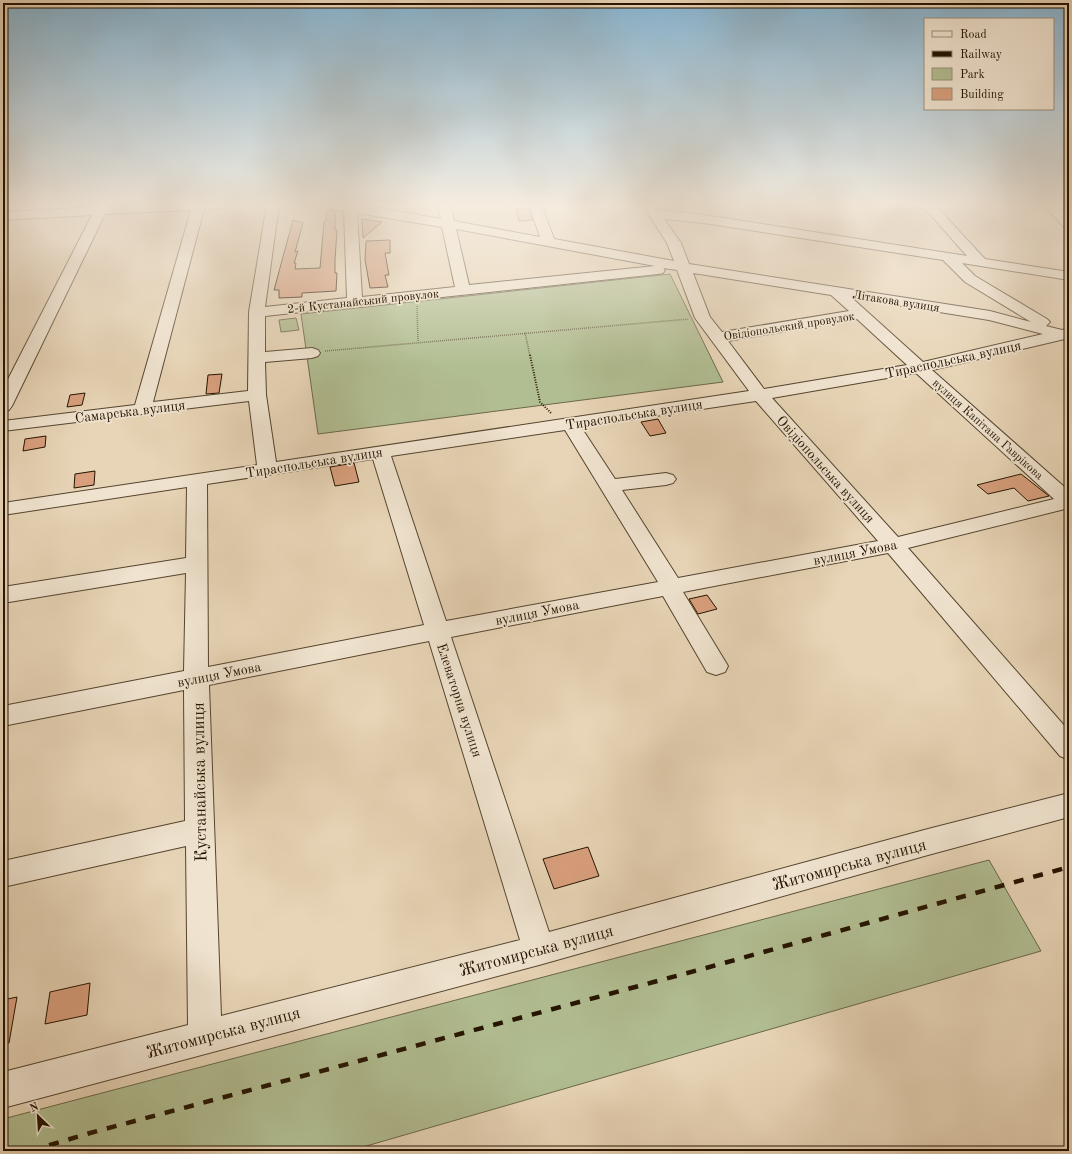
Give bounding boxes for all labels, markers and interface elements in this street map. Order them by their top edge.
legend [924,18,1054,110]
text: Road [960,29,987,41]
text: Railway [960,49,1003,61]
text: Park [960,69,985,81]
text: Building [960,89,1004,101]
street label: 2-й Кустанайський провулок [287,288,439,316]
street label: Літакова вулиця [851,288,940,315]
street label: Овідіопольский провулок [723,310,855,343]
street label: Тираспольська вулиця [884,339,1022,381]
street label: вулиця Капітана Гаврікова [930,376,1046,482]
street label: Тираспольська вулиця [565,397,704,433]
street label: Самарська вулиця [74,398,186,426]
street label: Овідіопольська вулиця [774,413,877,526]
street label: Тираспольська вулиця [245,445,384,481]
street label: вулиця Умова [812,538,898,568]
street label: вулиця Умова [494,598,580,628]
street label: Елеваторна вулиця [434,642,484,759]
street label: вулиця Умова [176,660,262,690]
street label: Кустанайська вулиця [191,702,210,862]
street label: Житомирська вулиця [771,837,928,894]
street label: Житомирська вулиця [458,923,615,980]
street label: Житомирська вулиця [145,1005,302,1062]
north arrow [18,1096,58,1136]
text: N [28,1101,41,1115]

